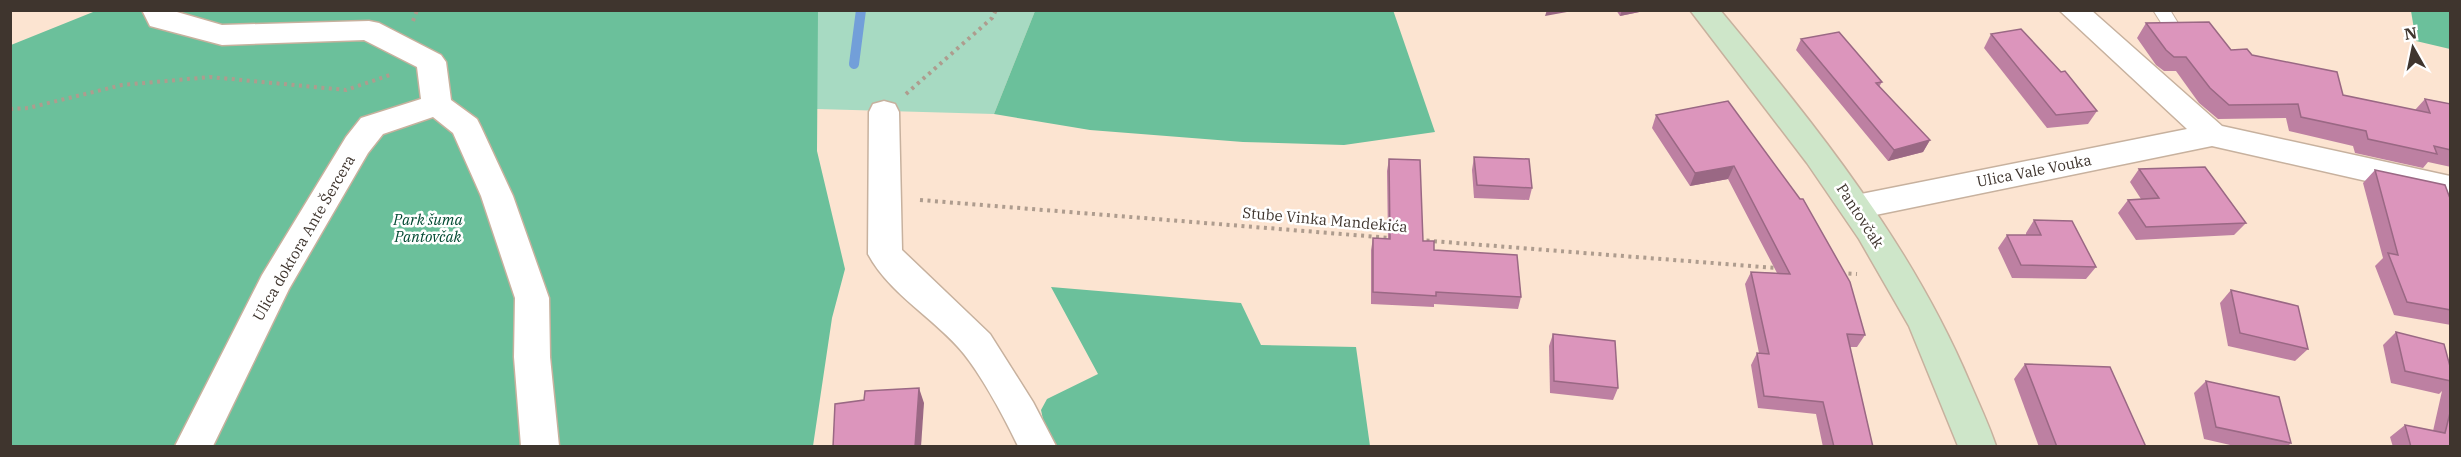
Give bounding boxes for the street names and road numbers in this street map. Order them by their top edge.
street label: Ulica Vale Vouka [1975,150,2093,191]
street label: Ulica doktora Ante Šercera [248,151,359,324]
street label: Pantovčak [1833,180,1888,252]
street label: Stube Vinka Mandekića [1242,203,1408,236]

